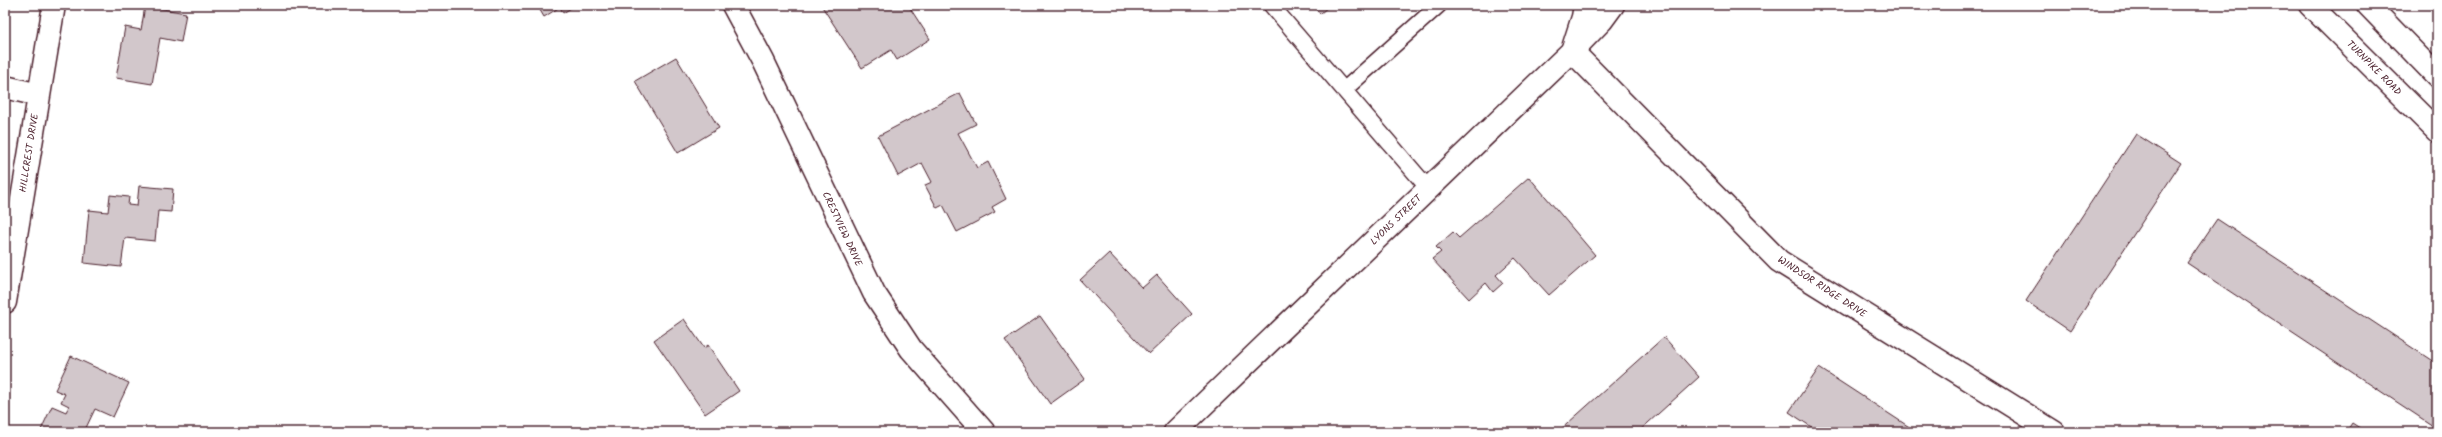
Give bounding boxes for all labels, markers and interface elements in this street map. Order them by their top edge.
street label: TURNPIKE ROAD [2343,37,2406,100]
street label: HILLCREST DRIVE [15,111,43,194]
street label: CRESTVIEW DRIVE [818,189,867,270]
street label: LYONS STREET [1366,190,1427,249]
street label: WINDSOR RIDGE DRIVE [1774,252,1871,322]

